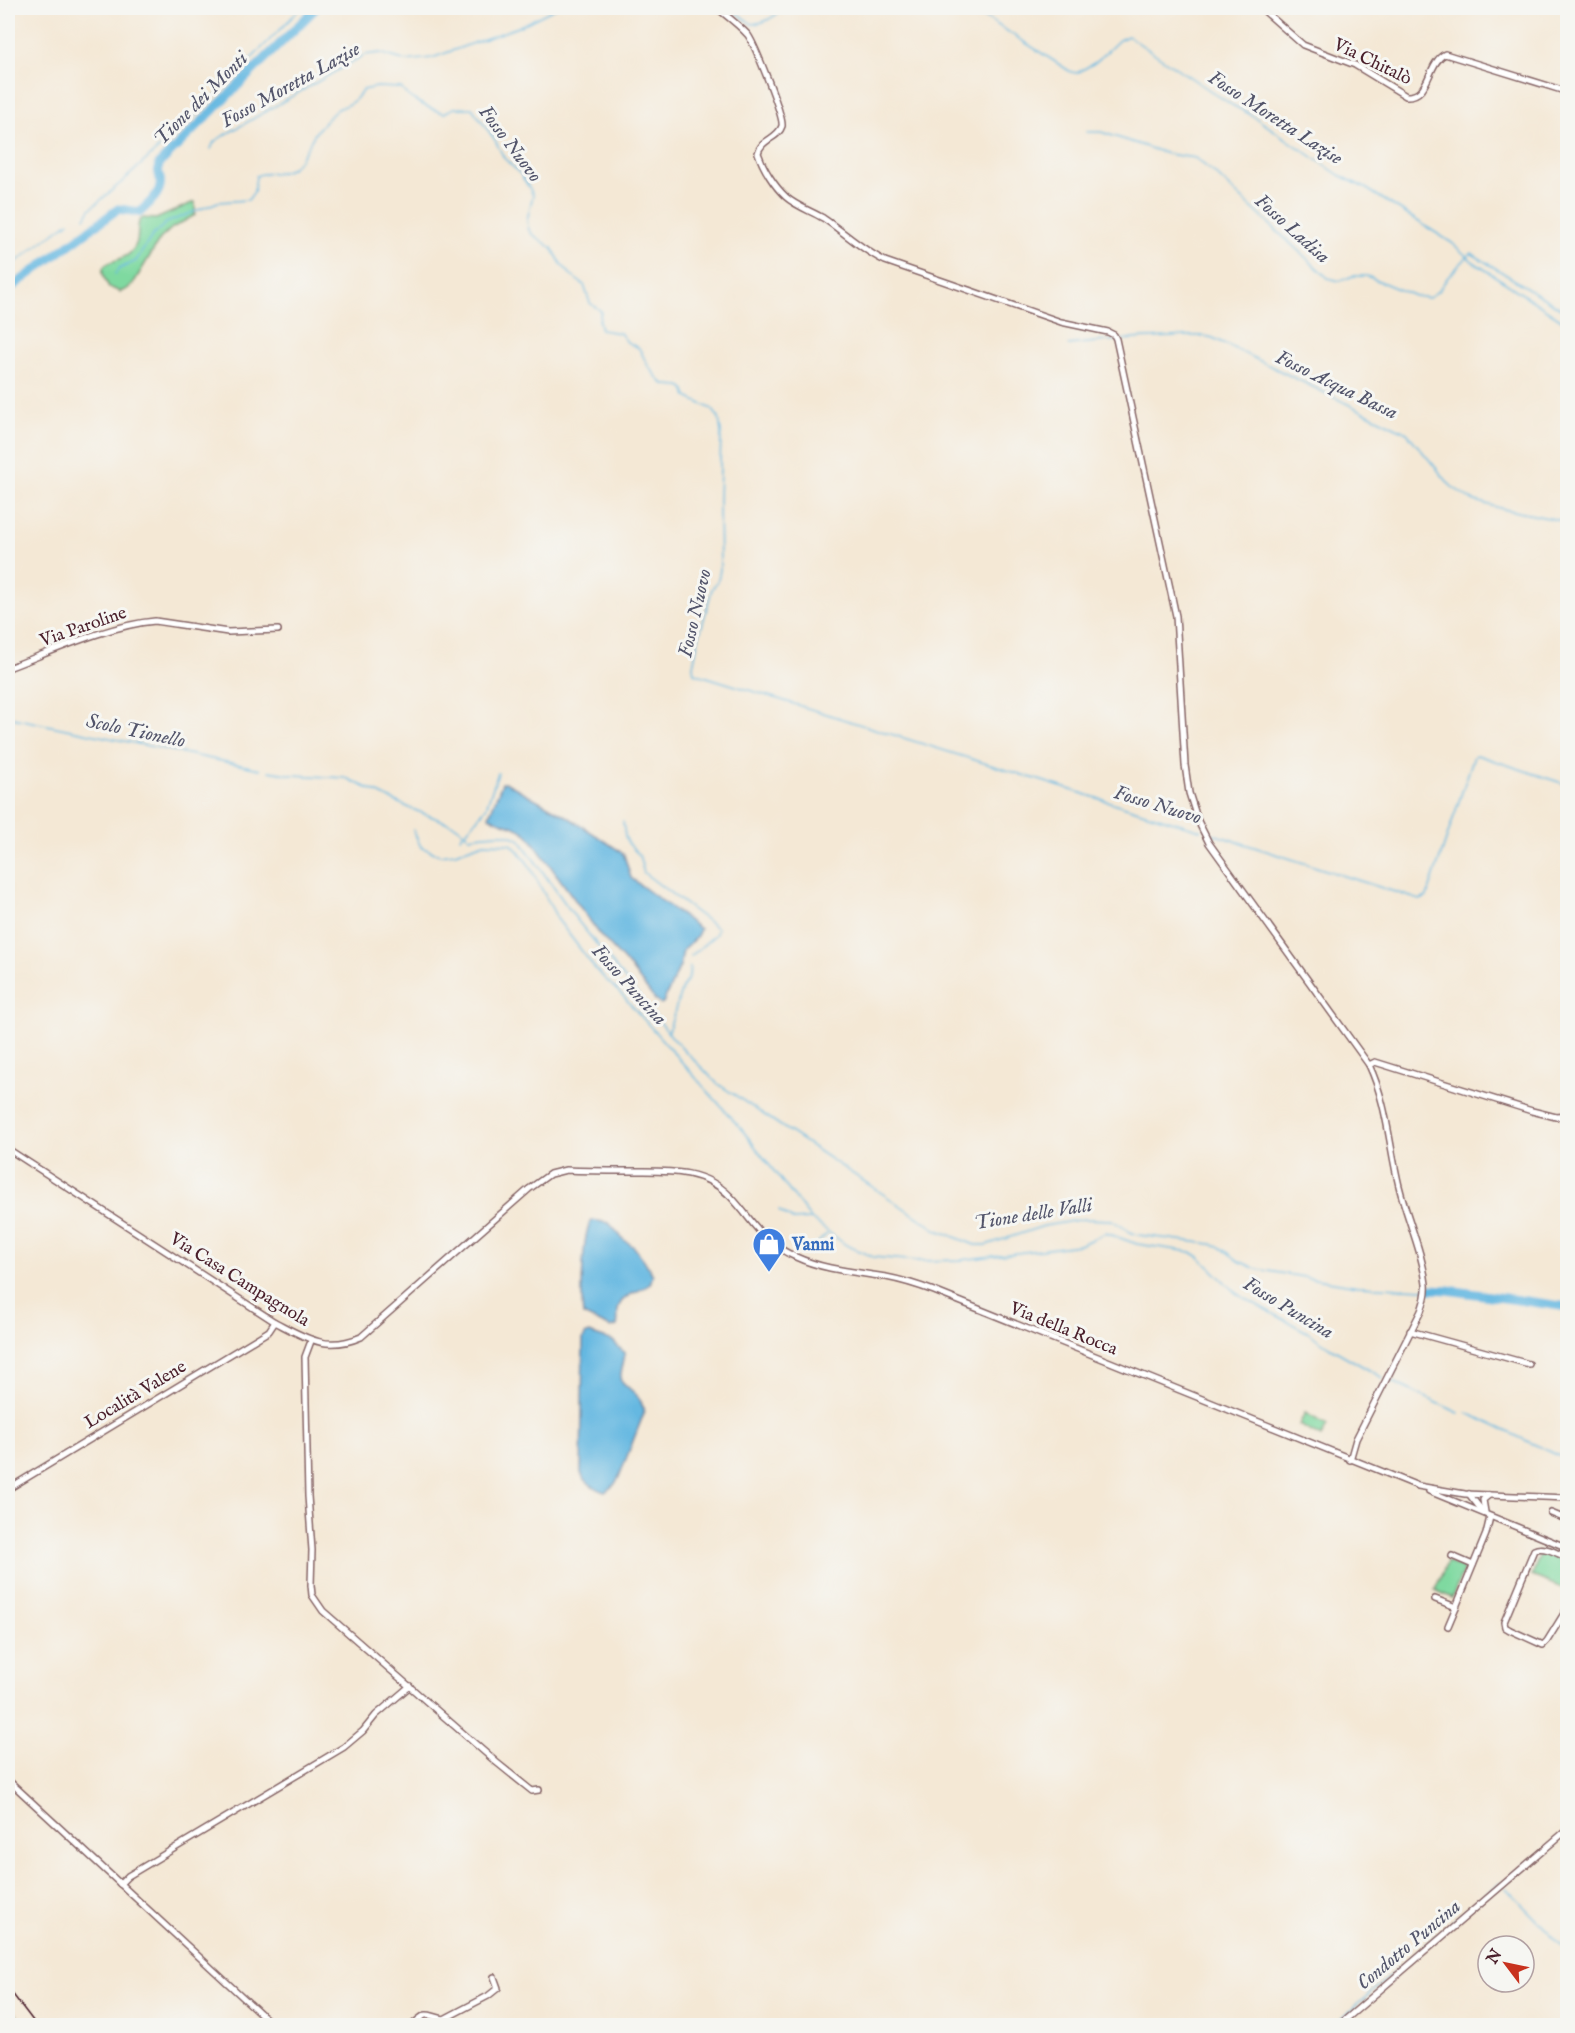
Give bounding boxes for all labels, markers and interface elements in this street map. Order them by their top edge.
street label: Via Chitalò [1329,33,1415,91]
water label: Fosso Moretta Lazise [217,37,365,134]
water label: Tione dei Monti [149,46,254,151]
water label: Fosso Moretta Lazise [1203,65,1347,171]
water label: Fosso Nuovo [473,100,547,188]
water label: Fosso Ladisa [1249,189,1335,270]
water label: Fosso Acqua Bassa [1271,345,1402,426]
water label: Fosso Nuovo [673,567,718,660]
street label: Via Paroline [36,602,130,653]
water label: Scolo Tionello [84,709,188,754]
water label: Fosso Nuovo [1111,780,1204,831]
water label: Fosso Puncina [586,939,672,1031]
water label: Tione delle Valli [972,1193,1095,1236]
shop icon: Vanni [751,1226,787,1273]
street label: Via Casa Campagnola [164,1227,314,1333]
place label: Vanni [791,1234,835,1257]
water label: Fosso Puncina [1239,1272,1338,1345]
street label: Via della Rocca [1005,1297,1121,1362]
street label: Località Valene [81,1356,191,1435]
water label: Condotto Puncina [1352,1894,1466,1996]
north arrow [1476,1934,1536,1994]
text: N [1482,1946,1507,1969]

